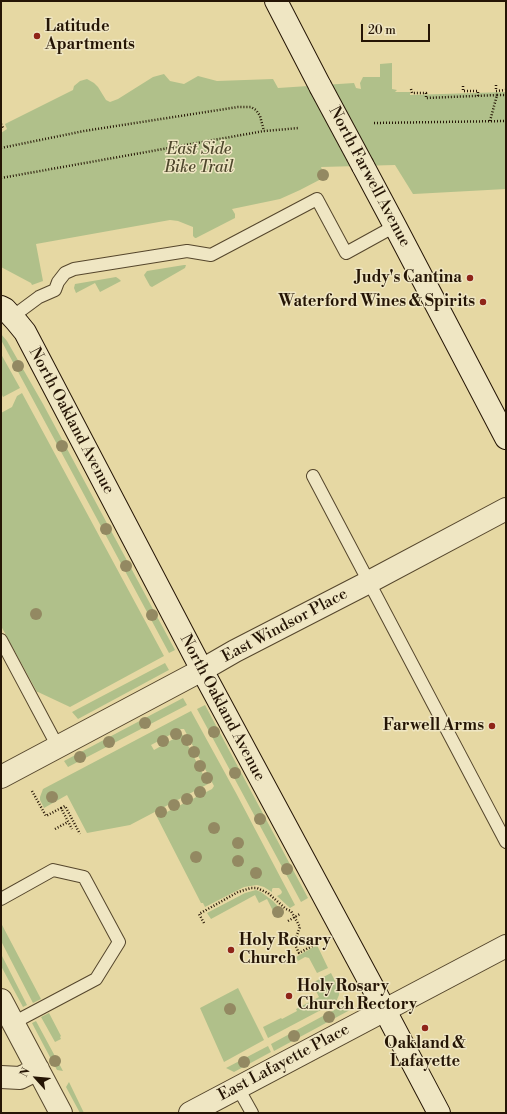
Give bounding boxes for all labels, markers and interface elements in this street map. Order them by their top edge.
scale bar [363,16,432,42]
place label: Latitude Apartments [45,17,135,55]
text: 20 m [368,23,396,38]
marker: Latitude Apartments [32,31,42,41]
street label: North Farwell Avenue [324,103,414,251]
park label: East Side Bike Trail [164,140,234,178]
place label: Judy's Cantina [355,268,462,288]
marker: Judy's Cantina [465,273,475,283]
place label: Waterford Wines & Spirits [278,292,475,312]
marker: Waterford Wines & Spirits [478,297,488,307]
street label: North Oakland Avenue [24,344,118,498]
street label: East Windsor Place [219,585,351,667]
street label: North Oakland Avenue [175,631,269,785]
place label: Farwell Arms [383,716,484,736]
marker: Farwell Arms [487,721,497,731]
place label: Holy Rosary Church [239,931,331,969]
marker: Holy Rosary Church [226,945,236,955]
place label: Holy Rosary Church Rectory [297,977,417,1015]
marker: Holy Rosary Church Rectory [284,991,294,1001]
street label: East Lafayette Place [215,1020,353,1106]
marker: Oakland & Lafayette [420,1023,430,1033]
place label: Oakland & Lafayette [384,1034,466,1072]
north arrow [16,1058,56,1098]
text: N [17,1066,34,1080]

